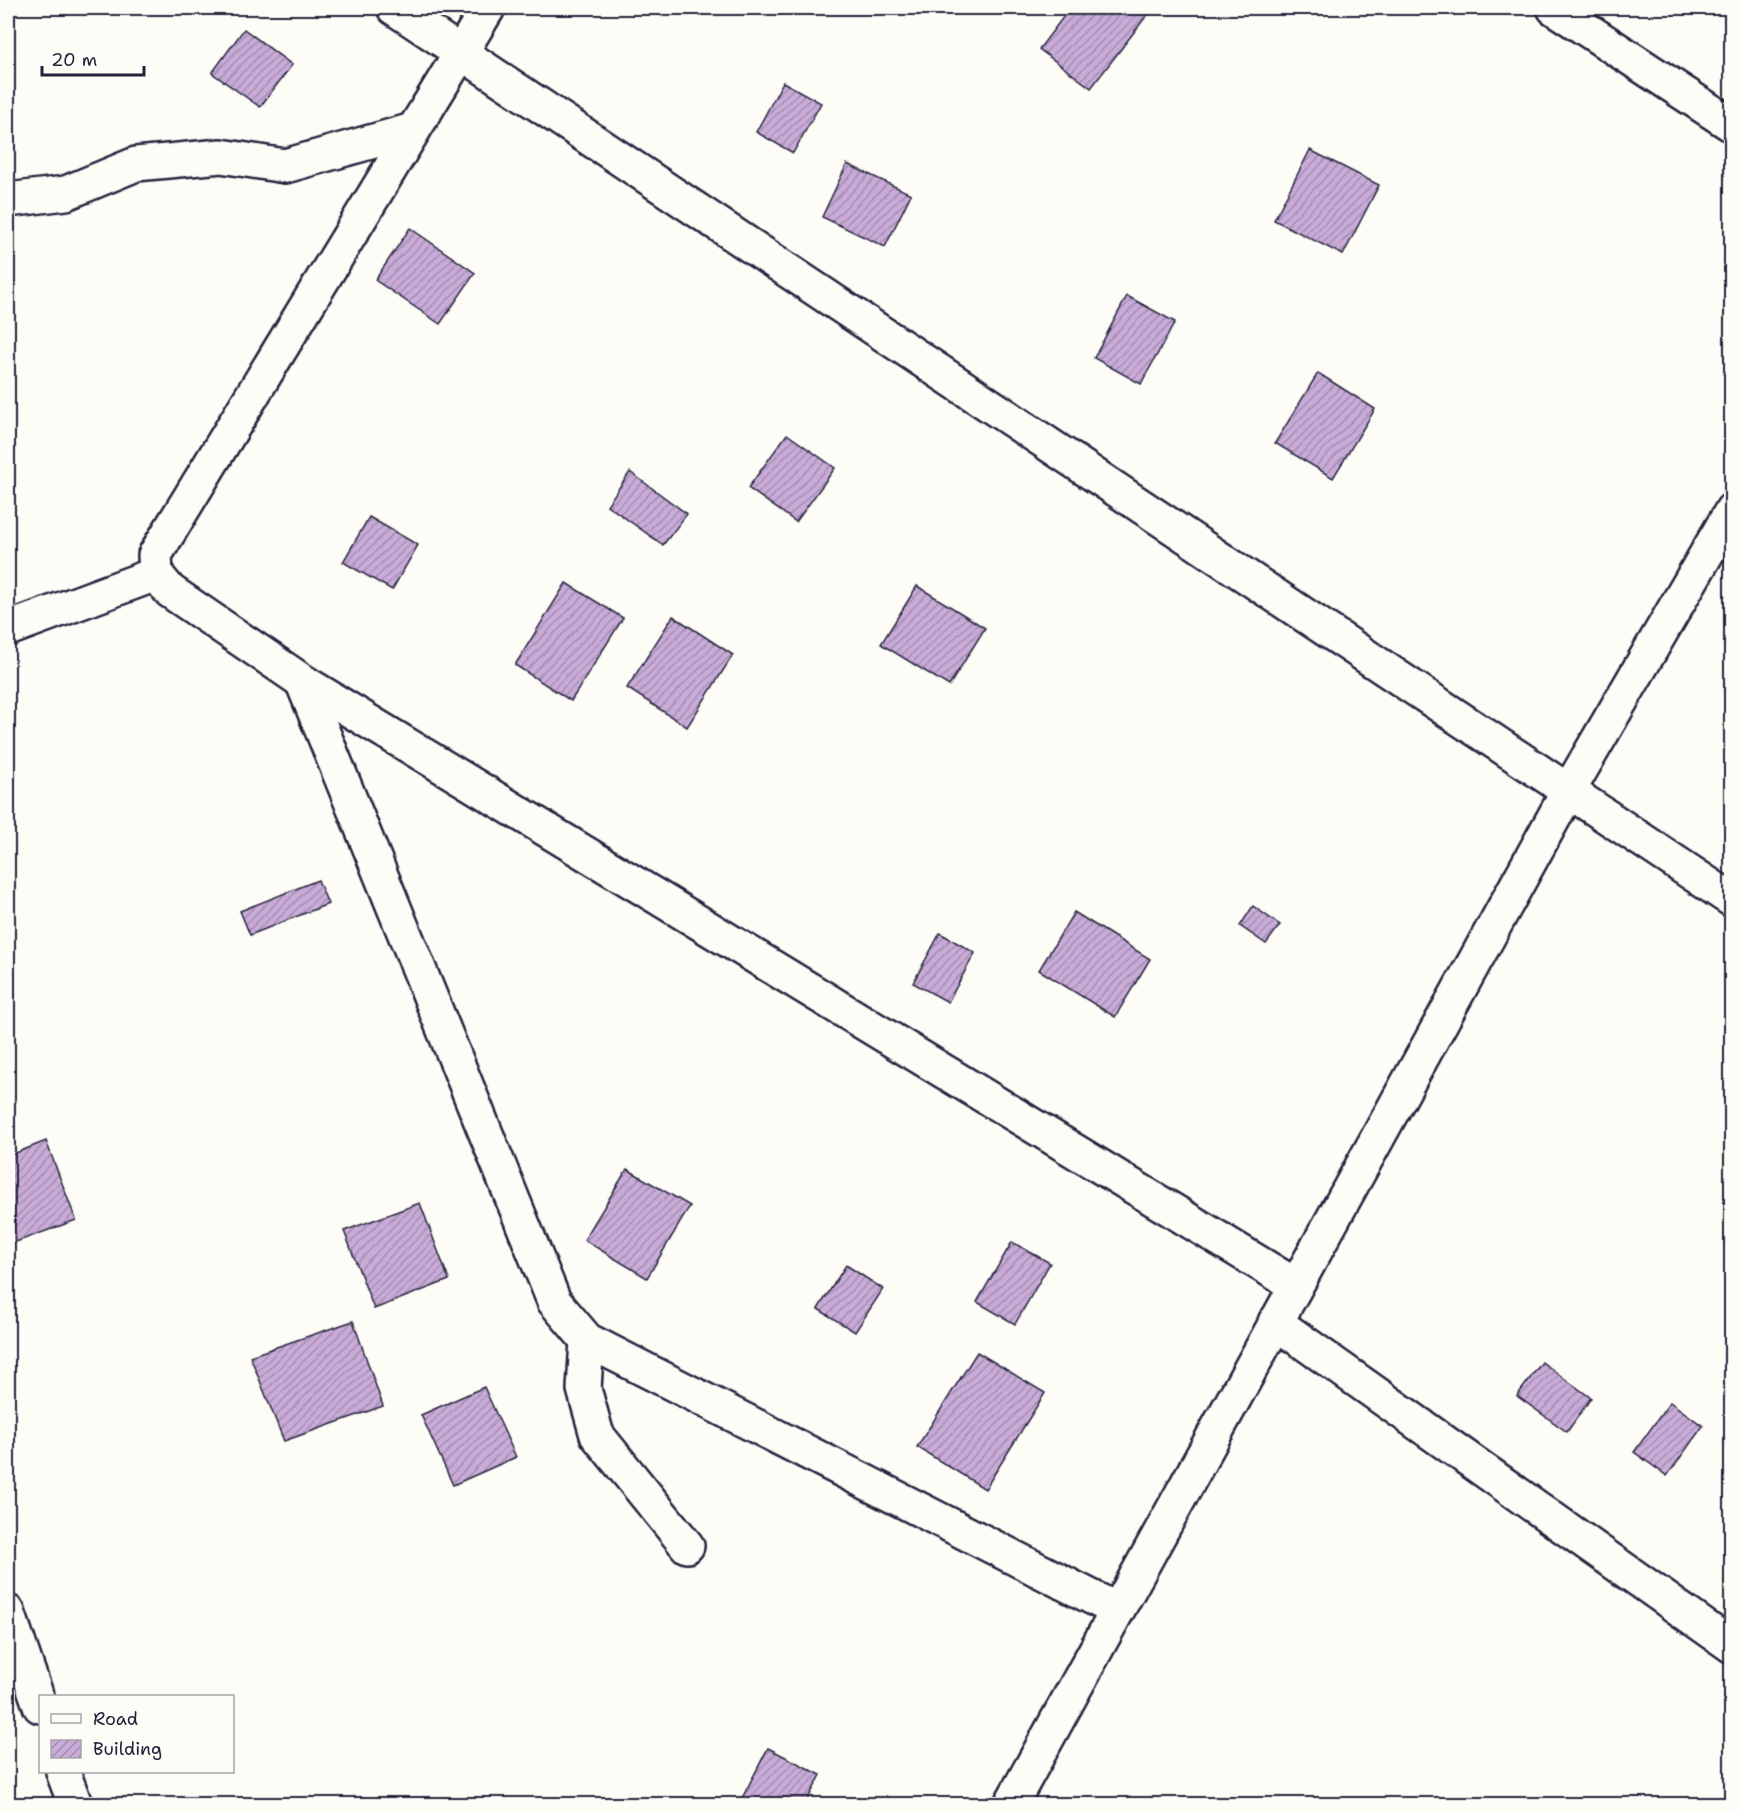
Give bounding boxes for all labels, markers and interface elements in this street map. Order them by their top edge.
scale bar [42,39,144,77]
text: 20 m [51,48,97,72]
legend [39,1695,234,1773]
text: Road [93,1707,138,1731]
text: Building [93,1737,162,1761]

